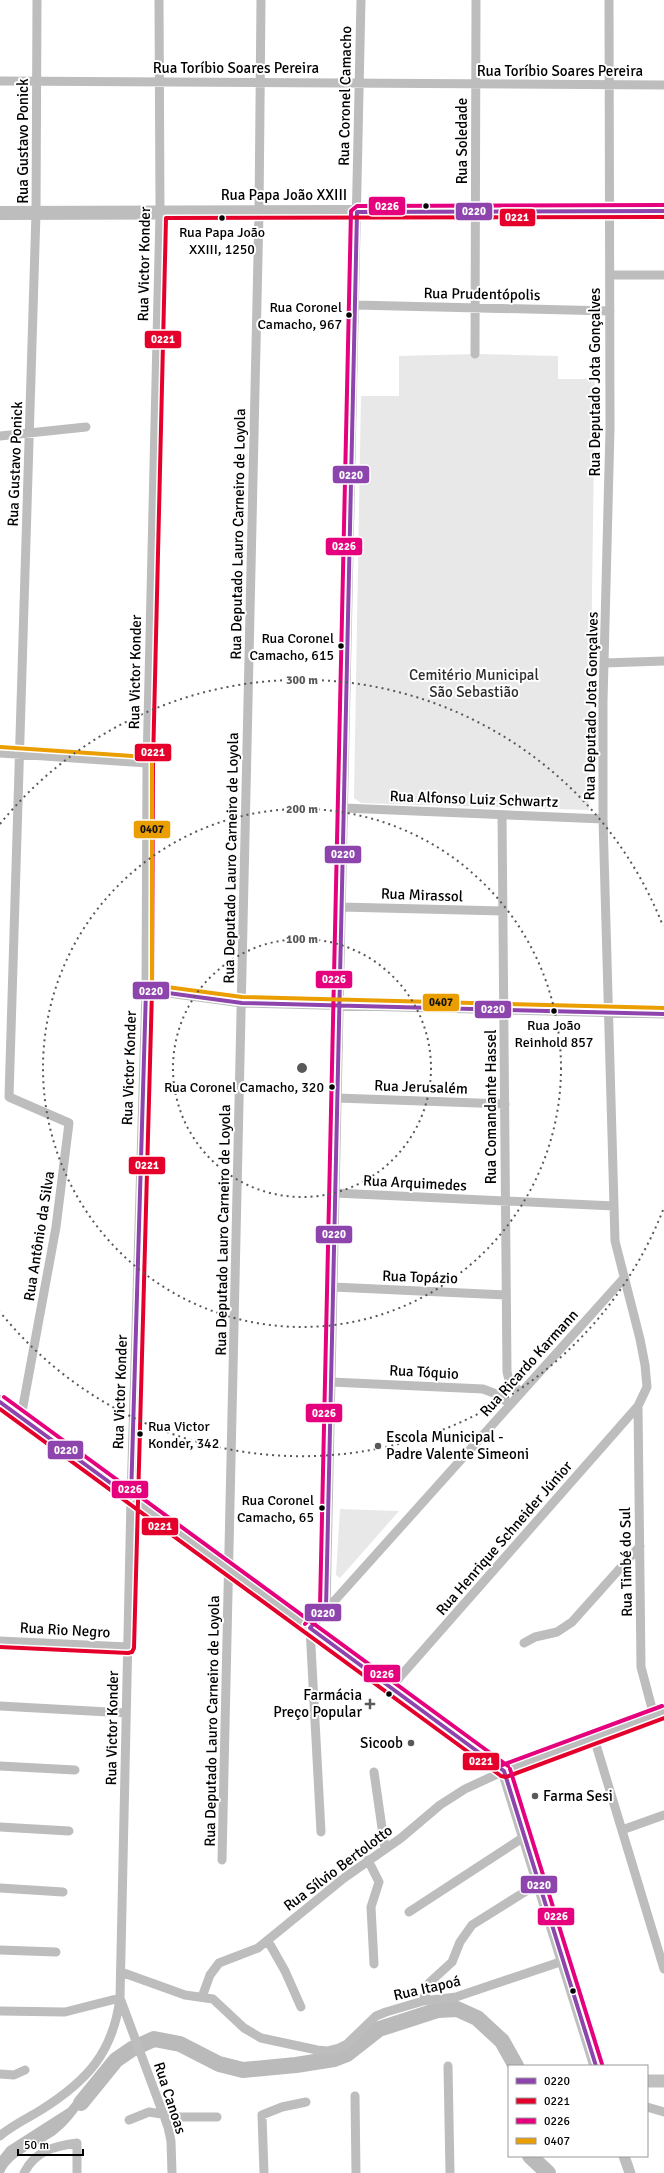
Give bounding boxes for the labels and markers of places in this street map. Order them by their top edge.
unlabelled marker [421,201,431,211]
marker: Rua Papa João XXIII, 1250 [217,213,227,223]
place label: Rua Papa João XXIII, 1250 [179,224,265,258]
place label: Rua Coronel Camacho, 967 [257,299,342,333]
marker: Rua Coronel Camacho, 967 [344,310,354,320]
place label: Rua Coronel Camacho, 615 [249,630,334,664]
marker: Rua Coronel Camacho, 615 [336,641,346,651]
marker: Rua João Reinhold 857 [549,1006,559,1016]
place label: Rua João Reinhold 857 [515,1017,593,1051]
centre of rings [295,1061,309,1075]
place label: Rua Coronel Camacho, 320 [164,1079,324,1096]
marker: Rua Coronel Camacho, 320 [327,1082,337,1092]
place label: Rua Victor Konder, 342 [148,1418,219,1452]
place label: Escola Municipal - Padre Valente Simeoni [386,1428,529,1463]
marker: Rua Victor Konder, 342 [135,1429,145,1439]
marker: Escola Municipal - Padre Valente Simeoni [373,1441,383,1451]
place label: Rua Coronel Camacho, 65 [237,1492,314,1526]
marker: Rua Coronel Camacho, 65 [317,1503,327,1513]
place label: Farmácia Preço Popular [273,1686,362,1721]
unlabelled marker [384,1689,394,1699]
marker: Farmácia Preço Popular [365,1699,375,1709]
place label: Sicoob [360,1734,403,1752]
marker: Sicoob [406,1738,416,1748]
place label: Farma Sesi [543,1787,613,1805]
marker: Farma Sesi [530,1791,540,1801]
unlabelled marker [568,1986,578,1996]

